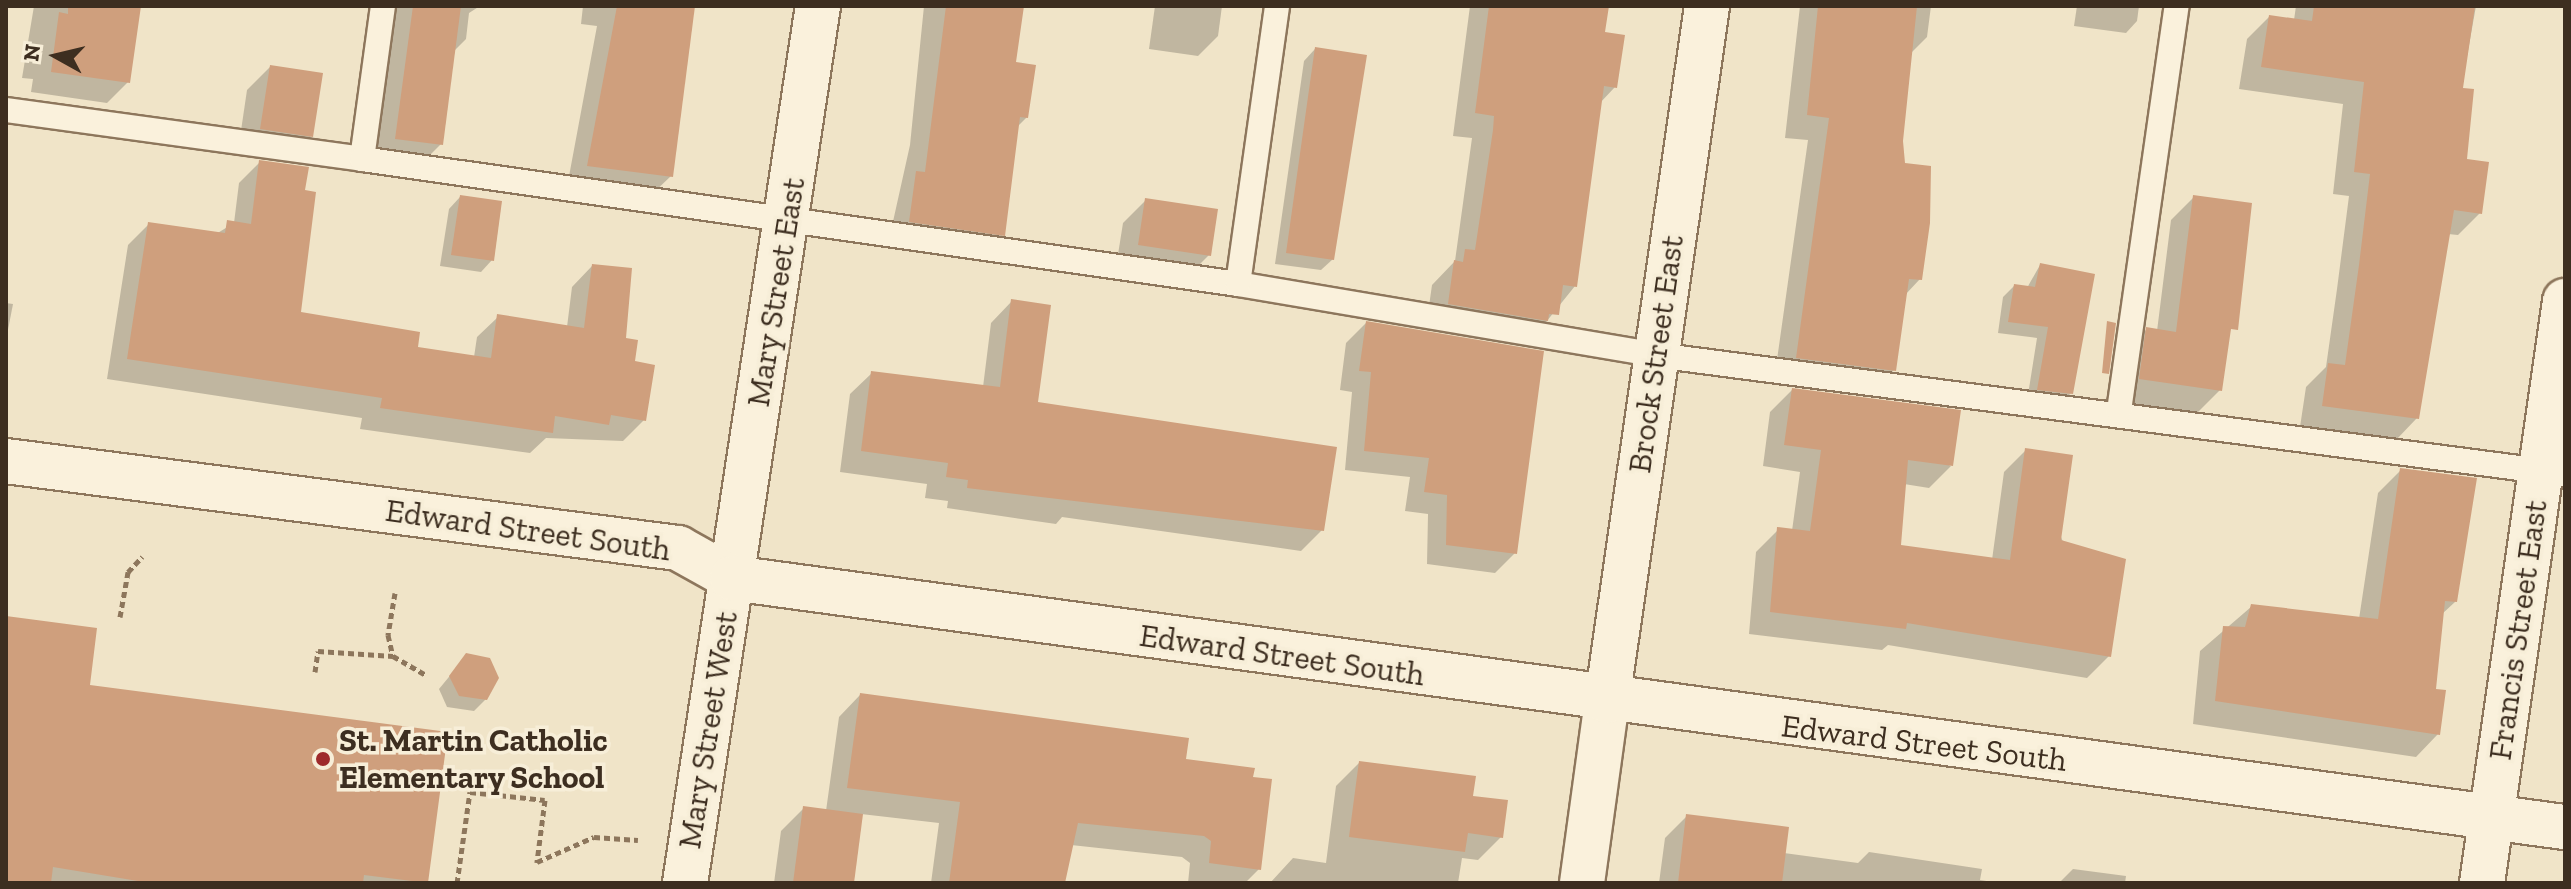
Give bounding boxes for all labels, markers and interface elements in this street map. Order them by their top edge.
north arrow [16,16,96,96]
text: N [17,42,46,63]
street label: Mary Street East [739,174,813,410]
street label: Brock Street East [1620,233,1692,475]
street label: Edward Street South [383,491,673,569]
street label: Francis Street East [2481,498,2555,762]
street label: Mary Street West [670,608,746,852]
street label: Edward Street South [1137,616,1427,694]
street label: Edward Street South [1779,706,2069,780]
place label: St. Martin Catholic Elementary School [339,722,608,797]
marker: St. Martin Catholic Elementary School [314,750,332,768]

